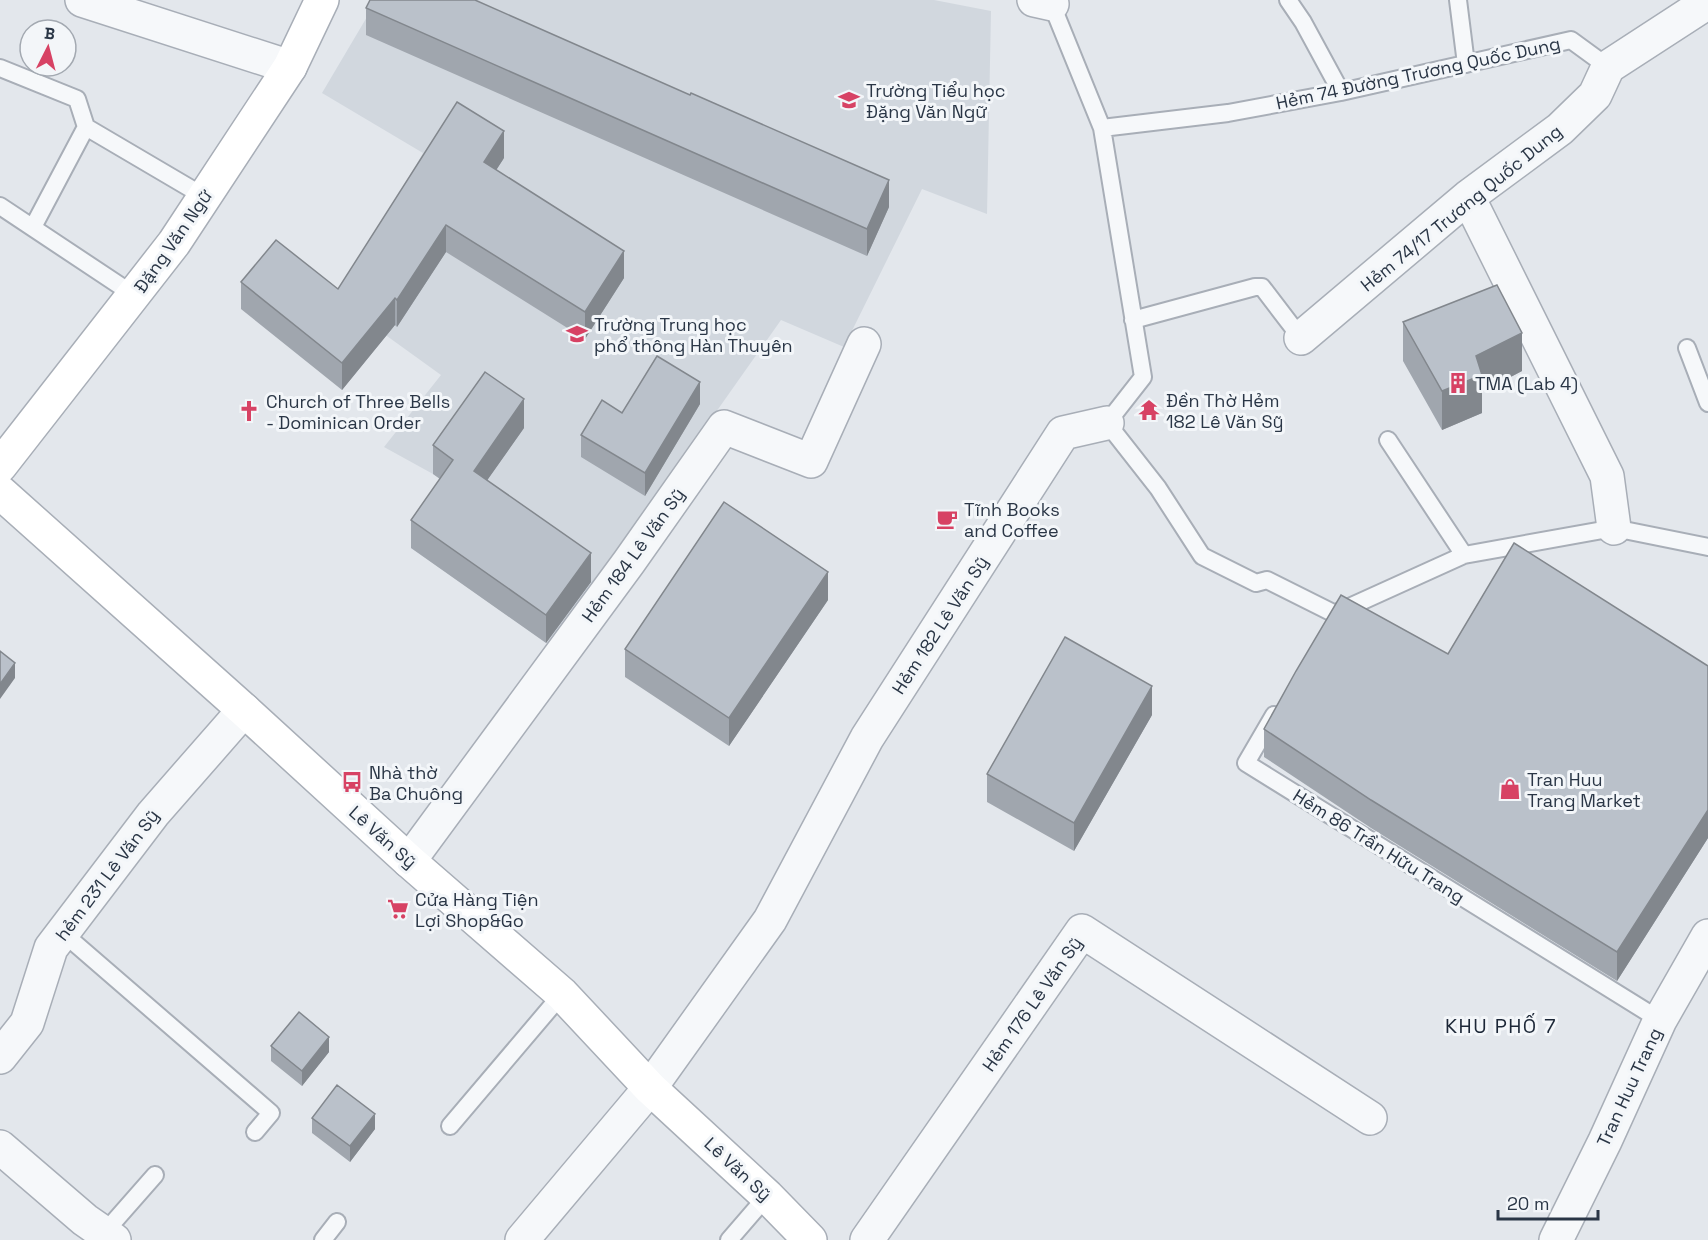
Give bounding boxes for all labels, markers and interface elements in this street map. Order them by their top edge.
north arrow [18,18,78,78]
text: B [43,23,56,45]
street label: Hẻm 74 Đường Trương Quốc Dung [1274,32,1562,114]
place label: Trường Tiểu học Đặng Văn Ngữ [866,79,1006,123]
school or university icon: Trường Tiểu học Đặng Văn Ngữ [837,88,861,112]
street label: Hẻm 74/17 Trương Quốc Dung [1356,120,1566,296]
street label: Đặng Văn Ngữ [129,185,217,297]
place label: Trường Trung học phổ thông Hàn Thuyên [594,313,793,357]
school or university icon: Trường Trung học phổ thông Hàn Thuyên [565,322,589,346]
building icon: TMA (Lab 4) [1446,371,1470,395]
place label: TMA (Lab 4) [1475,372,1578,395]
place label: Đền Thờ Hẻm 182 Lê Văn Sỹ [1166,389,1284,433]
place label: Church of Three Bells - Dominican Order [266,390,450,434]
temple icon: Đền Thờ Hẻm 182 Lê Văn Sỹ [1137,398,1161,422]
church icon: Church of Three Bells - Dominican Order [237,399,261,423]
street label: Hẻm 184 Lê Văn Sỹ [577,483,689,627]
place label: Tĩnh Books and Coffee [964,498,1060,542]
cafe icon: Tĩnh Books and Coffee [935,507,959,531]
street label: Hẻm 182 Lê Văn Sỹ [887,552,993,698]
place label: Nhà thờ Ba Chuông [369,761,463,805]
place label: Tran Huu Trang Market [1527,768,1641,812]
bus stop icon: Nhà thờ Ba Chuông [340,770,364,794]
shop icon: Tran Huu Trang Market [1498,777,1522,801]
street label: Hẻm 86 Trần Hữu Trang [1289,784,1469,908]
street label: Lê Văn Sỹ [344,801,422,873]
street label: hẻm 231 Lê Văn Sỹ [50,805,164,945]
place label: Cửa Hàng Tiện Lợi Shop&Go [415,888,539,932]
supermarket icon: Cửa Hàng Tiện Lợi Shop&Go [386,897,410,921]
street label: Hẻm 176 Lê Văn Sỹ [977,932,1087,1076]
district label: KHU PHỐ 7 [1445,1013,1557,1039]
street label: Tran Huu Trang [1591,1024,1667,1150]
street label: Lê Văn Sỹ [700,1132,776,1206]
scale bar [1498,1183,1598,1221]
text: 20 m [1507,1192,1550,1215]

